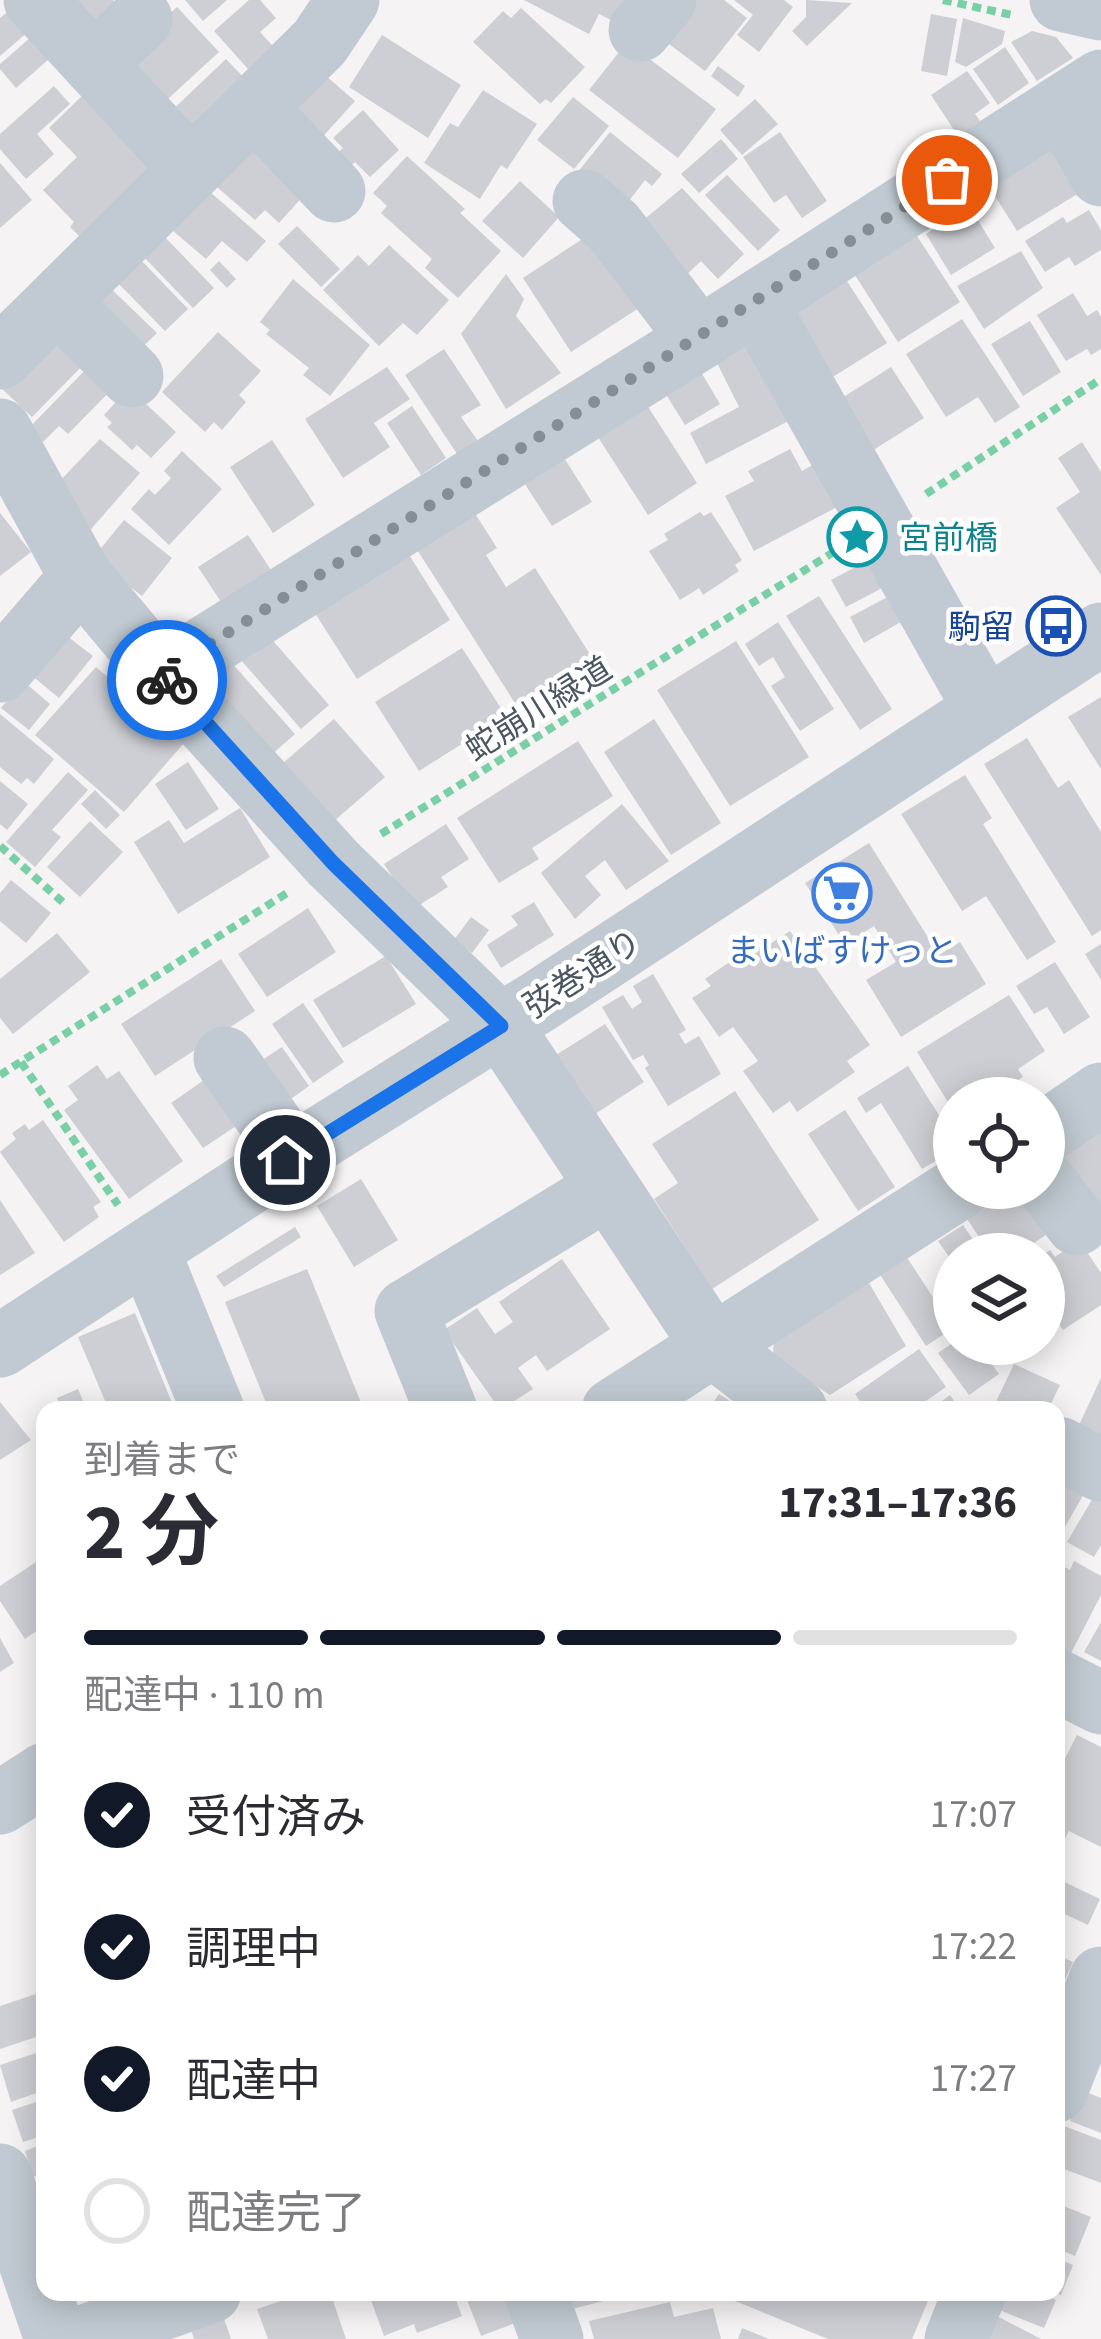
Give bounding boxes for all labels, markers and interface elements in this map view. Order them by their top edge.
pin [896,129,998,231]
icon: bag [914,147,980,213]
place icon: 宮前橋 [826,506,888,568]
place label: 宮前橋 [899,515,998,562]
bus stop icon: 駒留 [1025,595,1087,657]
place label: 駒留 [948,604,1014,651]
courier [107,620,227,740]
street label: 蛇崩川緑道 [456,646,621,773]
icon: bike [134,647,200,713]
supermarket icon: まいばすけっと [811,862,873,924]
street label: 弦巻通り [515,919,651,1030]
place label: まいばすけっと [727,928,958,975]
map controls [933,1077,1065,1365]
button: locate [933,1077,1065,1209]
pin [234,1109,336,1211]
icon: home [252,1127,318,1193]
button: layers [933,1233,1065,1365]
text: 到着まで [84,1433,240,1489]
text: 17:31–17:36 [778,1471,1017,1535]
text: 2 分 [84,1478,219,1589]
text: 配達中 · 110 m [84,1668,325,1724]
icon: check [84,1782,150,1848]
text: 受付済み [186,1786,366,1850]
text: 17:07 [930,1787,1017,1843]
icon: check [84,1914,150,1980]
text: 調理中 [186,1918,321,1982]
text: 17:22 [930,1919,1017,1975]
icon: check [84,2046,150,2112]
text: 配達中 [186,2050,321,2114]
text: 17:27 [930,2051,1017,2107]
text: 配達完了 [186,2182,366,2246]

